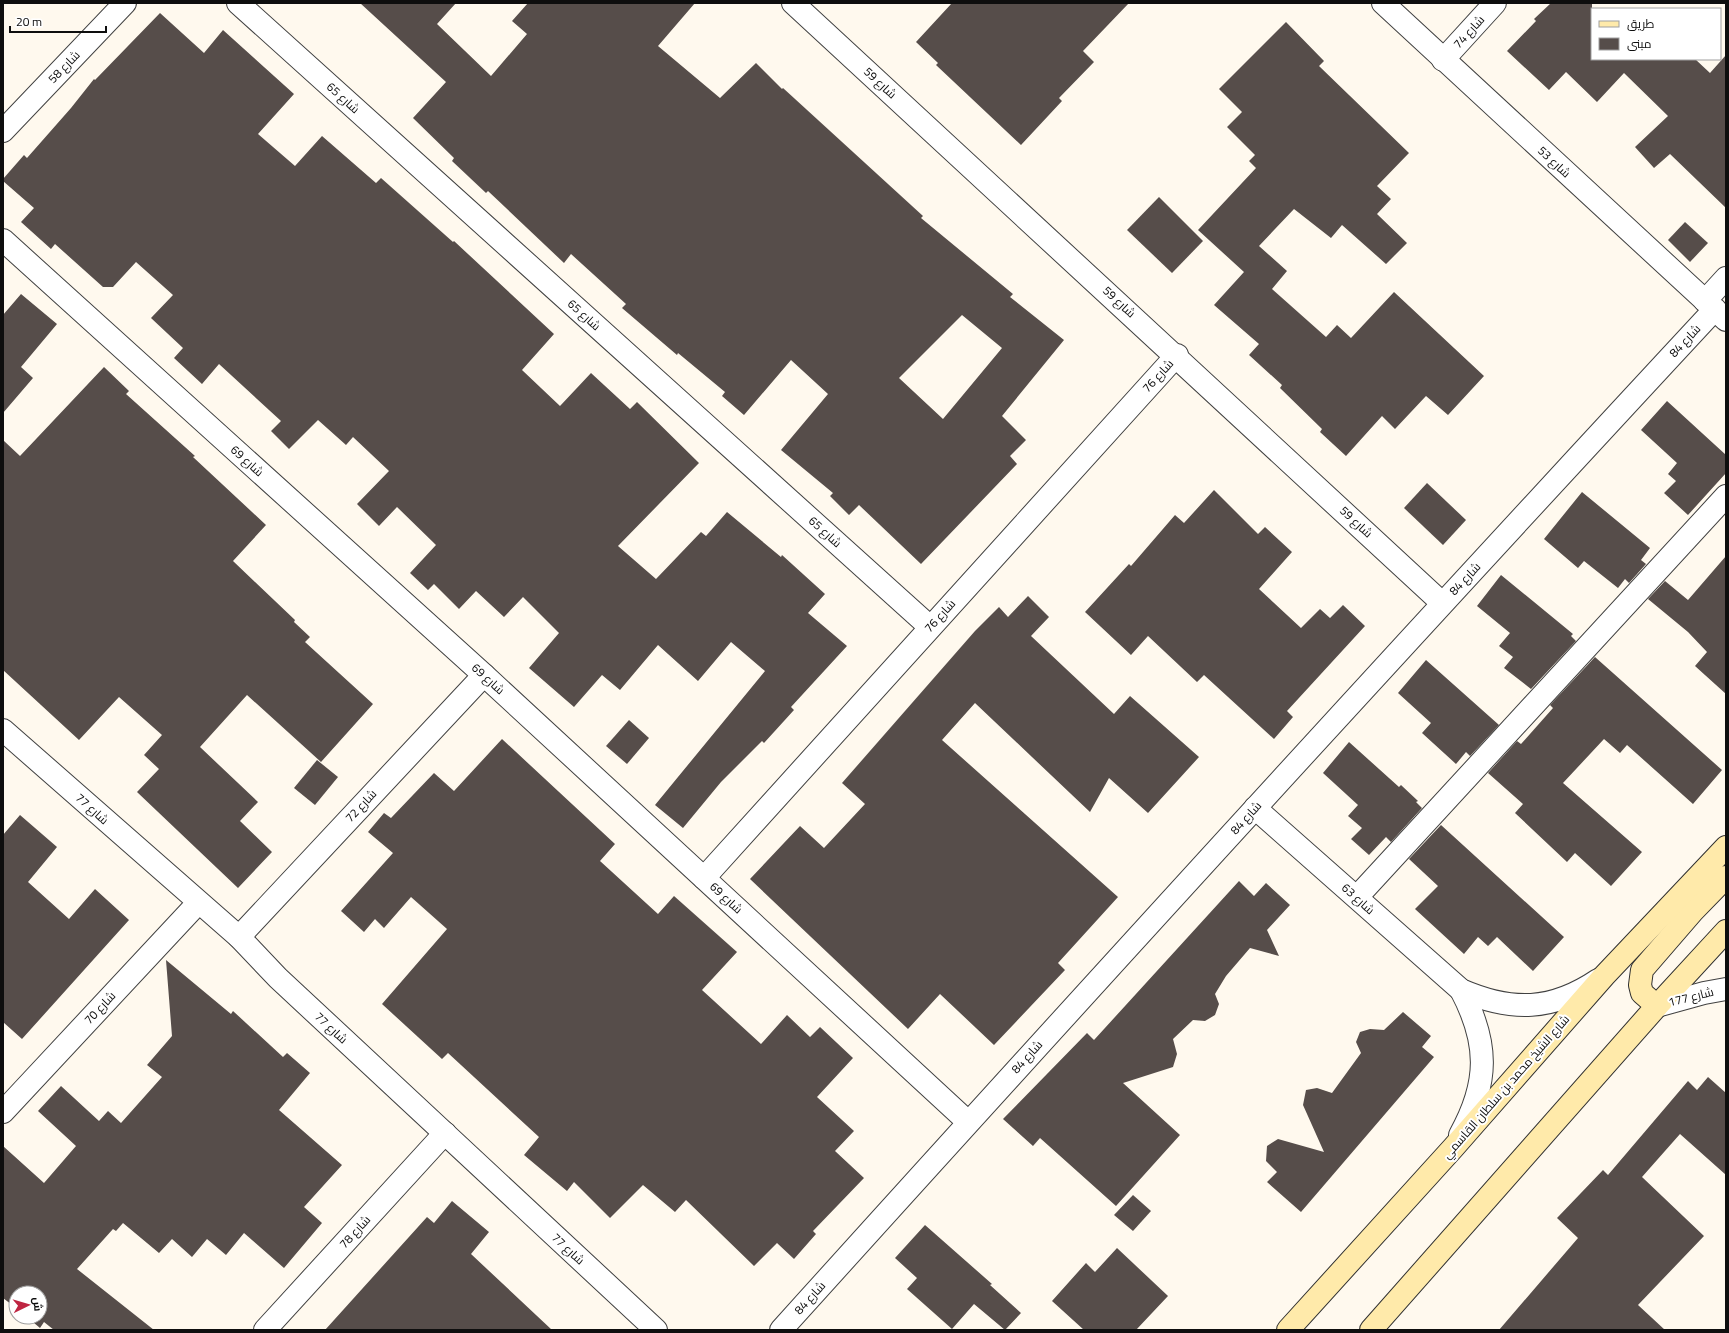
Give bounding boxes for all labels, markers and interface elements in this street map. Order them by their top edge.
scale bar [10,8,106,34]
legend [1591,8,1721,60]
street label: شارع 74 [1447,9,1490,54]
text: 20 m [16,10,42,33]
text: طريق [1627,12,1655,35]
text: مبنى [1627,32,1652,55]
street label: شارع 58 [42,44,86,89]
street label: شارع 59 [858,61,903,105]
street label: شارع 65 [321,76,366,119]
street label: شارع 53 [1532,140,1577,184]
street label: شارع 59 [1097,280,1142,324]
street label: شارع 65 [562,293,607,336]
street label: شارع 84 [1663,318,1707,363]
street label: شارع 76 [1136,353,1179,398]
street label: شارع 69 [225,439,270,482]
street label: شارع 59 [1334,500,1379,544]
street label: شارع 65 [803,510,848,553]
street label: شارع 84 [1443,556,1487,601]
street label: شارع 76 [918,593,961,638]
street label: شارع 69 [466,657,511,700]
street label: شارع 72 [339,783,383,828]
street label: شارع 77 [70,787,115,830]
street label: شارع 84 [1224,795,1267,840]
street label: شارع 69 [704,876,749,920]
street label: شارع 63 [1336,877,1381,920]
street label: شارع 177 [1666,980,1716,1013]
street label: شارع 70 [78,985,122,1030]
street label: شارع 77 [309,1006,354,1050]
street label: شارع الشيخ محمد بن سلطان القاسمي [1436,1009,1575,1164]
street label: شارع 84 [1005,1034,1048,1079]
street label: شارع 78 [333,1209,376,1254]
street label: شارع 77 [546,1227,591,1271]
street label: شارع 84 [788,1275,831,1320]
north arrow [8,1285,48,1325]
text: ش [27,1296,49,1312]

